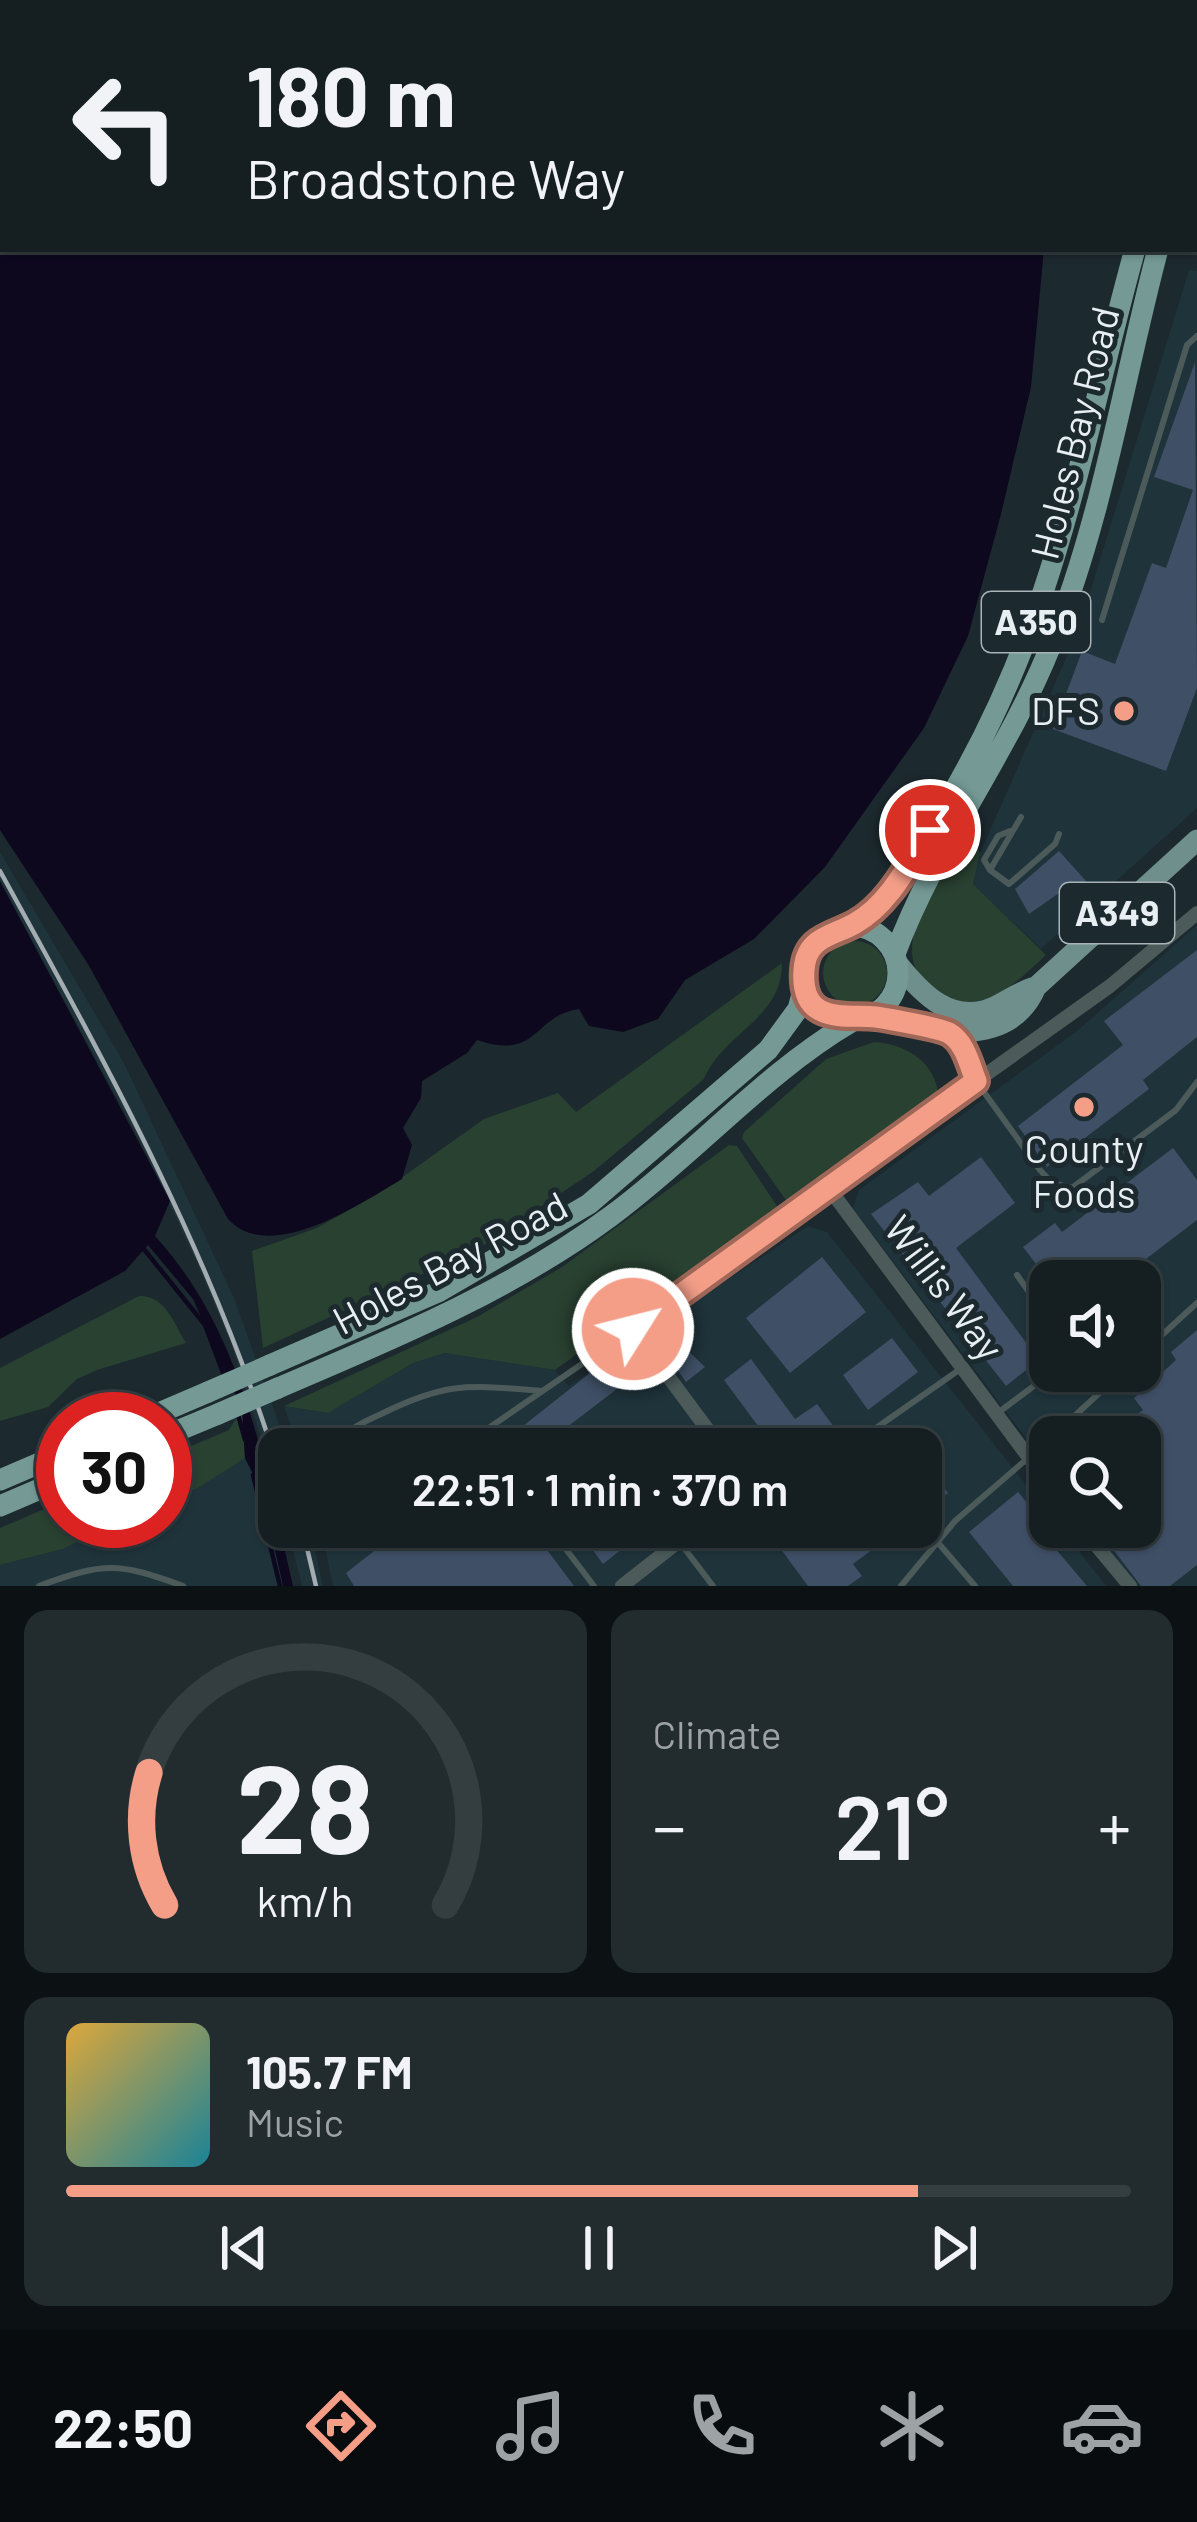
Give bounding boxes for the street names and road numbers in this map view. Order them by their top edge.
street label: Holes Bay Road [1019,301,1128,564]
road number: A350 [982,592,1090,652]
road number: A349 [1060,883,1174,943]
street label: Holes Bay Road [324,1180,575,1343]
street label: Willis Way [876,1206,1015,1369]

